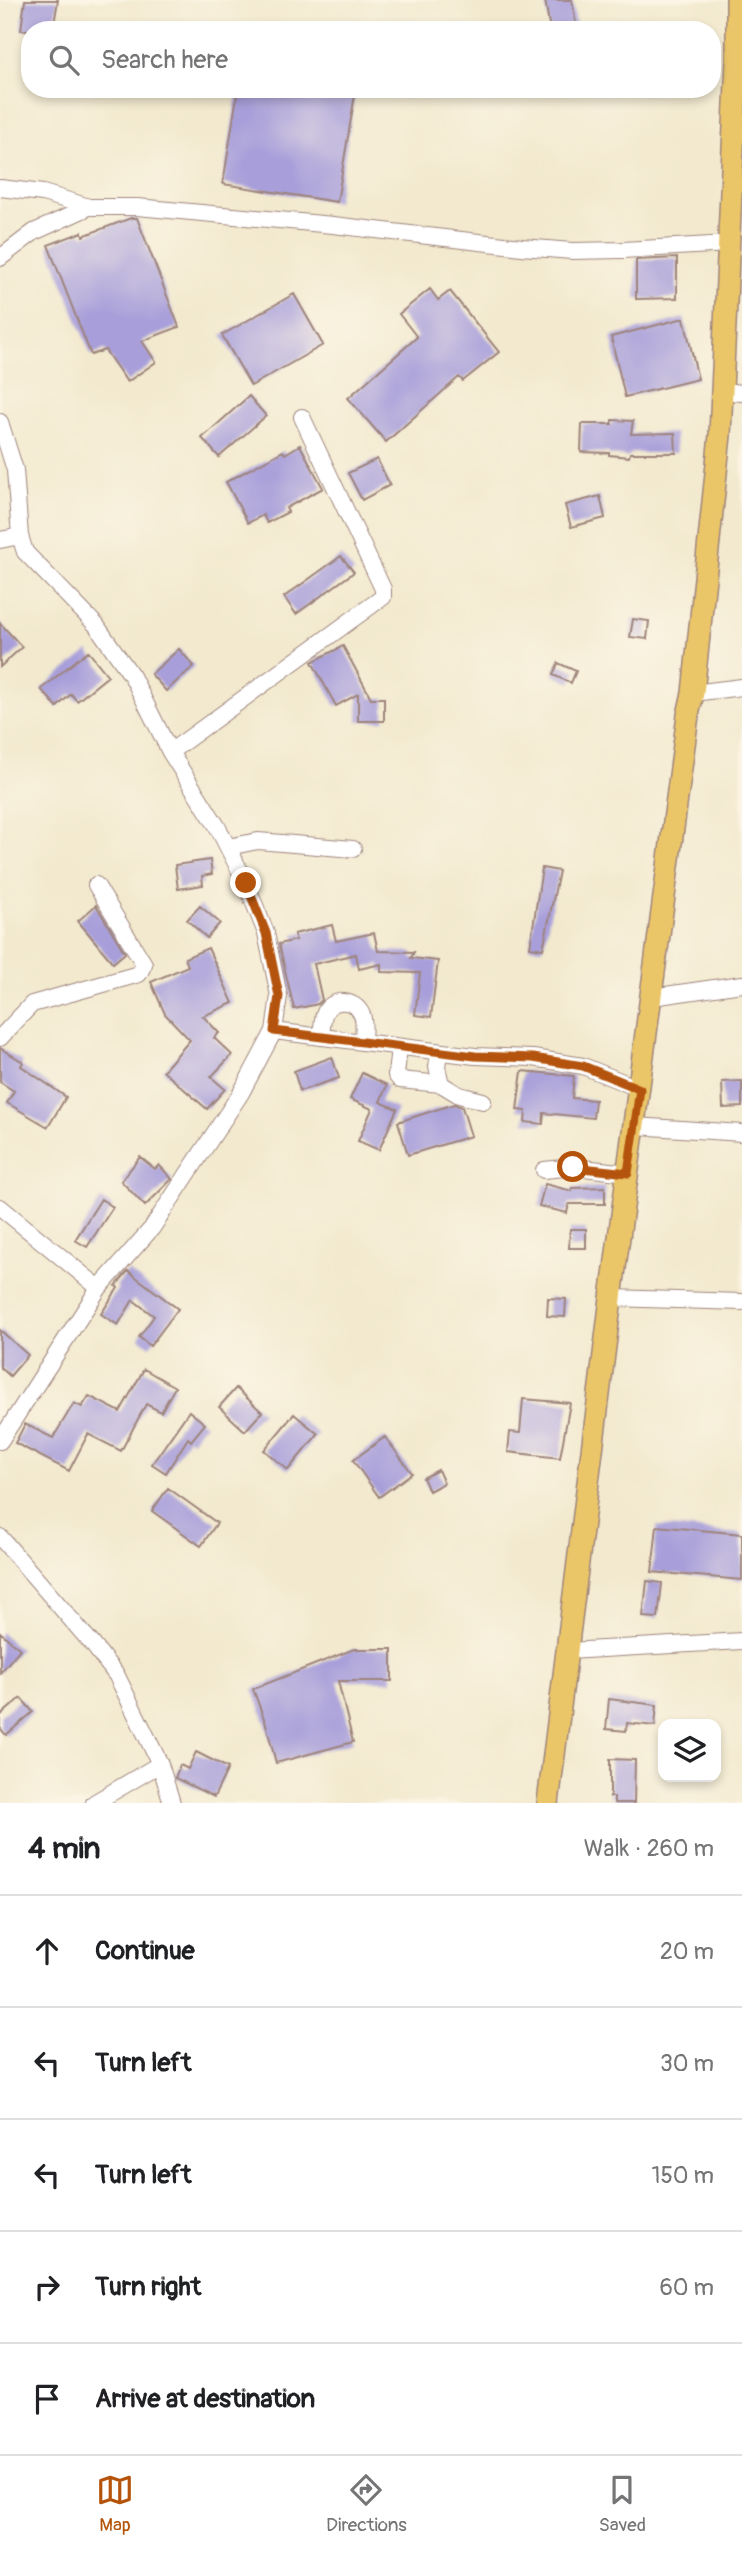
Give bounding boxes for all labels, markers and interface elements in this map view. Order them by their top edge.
search box [21,21,721,98]
icon: search [45,41,83,79]
text: Search here [101,44,228,76]
route end [230,867,261,898]
route start [557,1151,588,1182]
map controls [658,1719,721,1782]
button: layers [658,1719,721,1782]
text: 4 min [28,1830,101,1867]
text: Walk · 260 m [584,1834,714,1863]
icon: ahead [28,1932,66,1970]
text: Continue [95,1935,195,1967]
text: 20 m [660,1937,714,1966]
icon: left [28,2044,66,2082]
text: Turn left [95,2047,191,2079]
text: 30 m [660,2049,714,2078]
icon: left [28,2156,66,2194]
text: Turn left [95,2159,191,2191]
text: 150 m [651,2161,714,2190]
icon: right [28,2268,66,2306]
text: Turn right [95,2271,201,2303]
text: 60 m [659,2273,714,2302]
icon: arrive [28,2380,66,2418]
text: Arrive at destination [95,2383,315,2415]
tab: Map [96,2471,134,2537]
tab: Directions [326,2471,407,2537]
tab: Saved [599,2471,646,2537]

